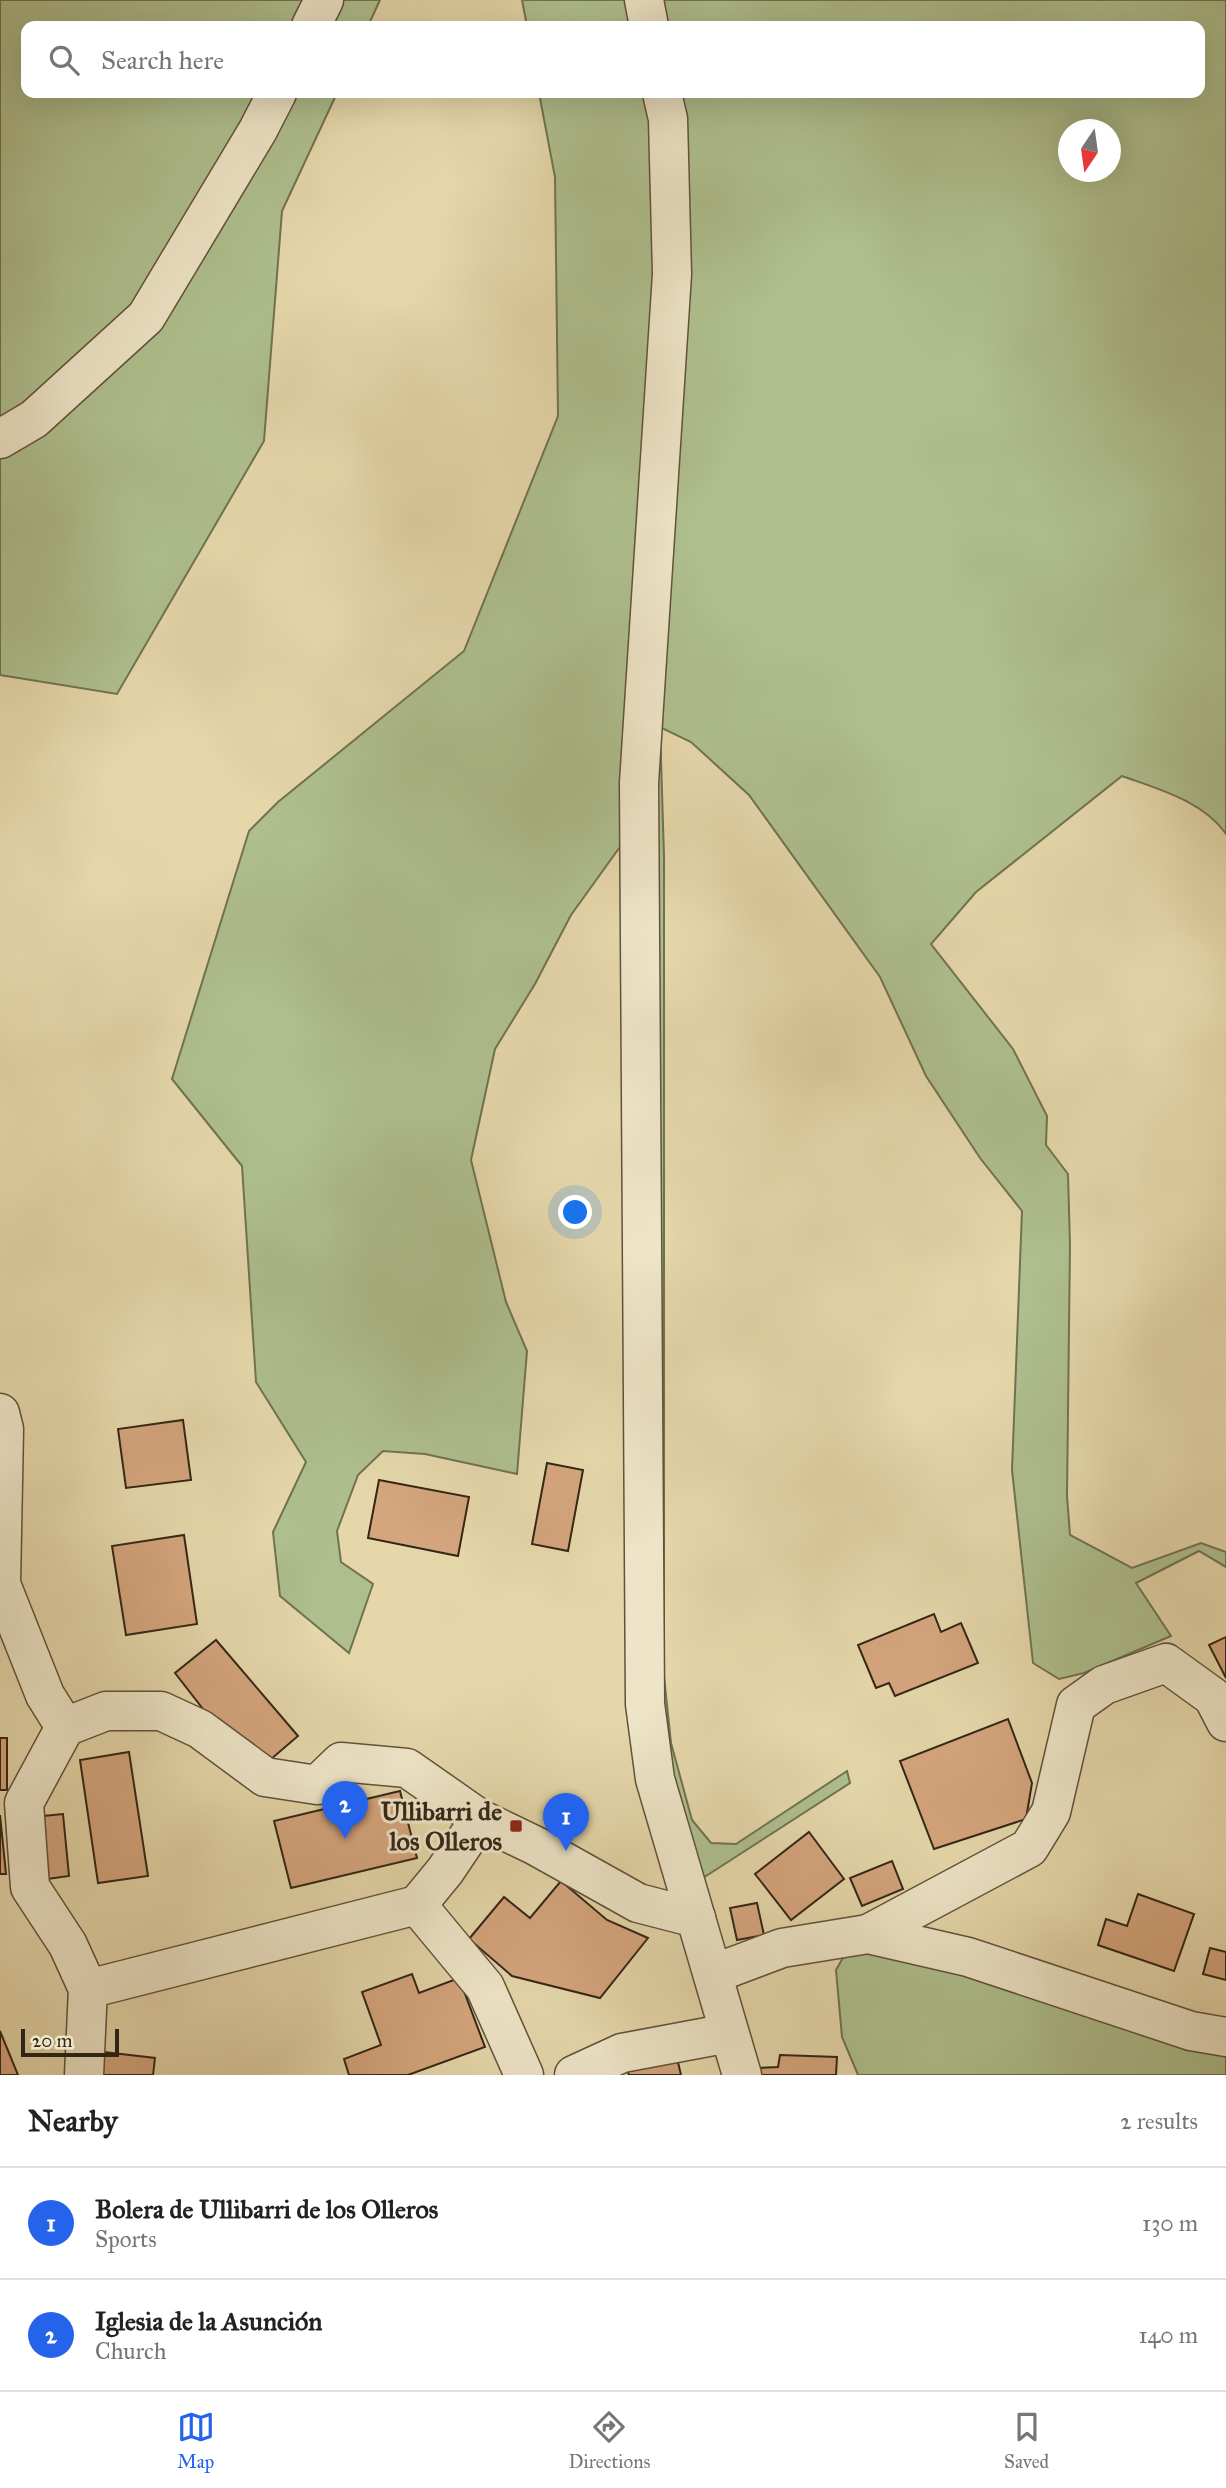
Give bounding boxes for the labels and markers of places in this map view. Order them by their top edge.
pin: 2 [322,1781,368,1839]
pin: 1 [543,1793,589,1851]
place label: Ullibarri de los Olleros [381,1795,503,1857]
marker: Ullibarri de los Olleros [508,1818,524,1834]

